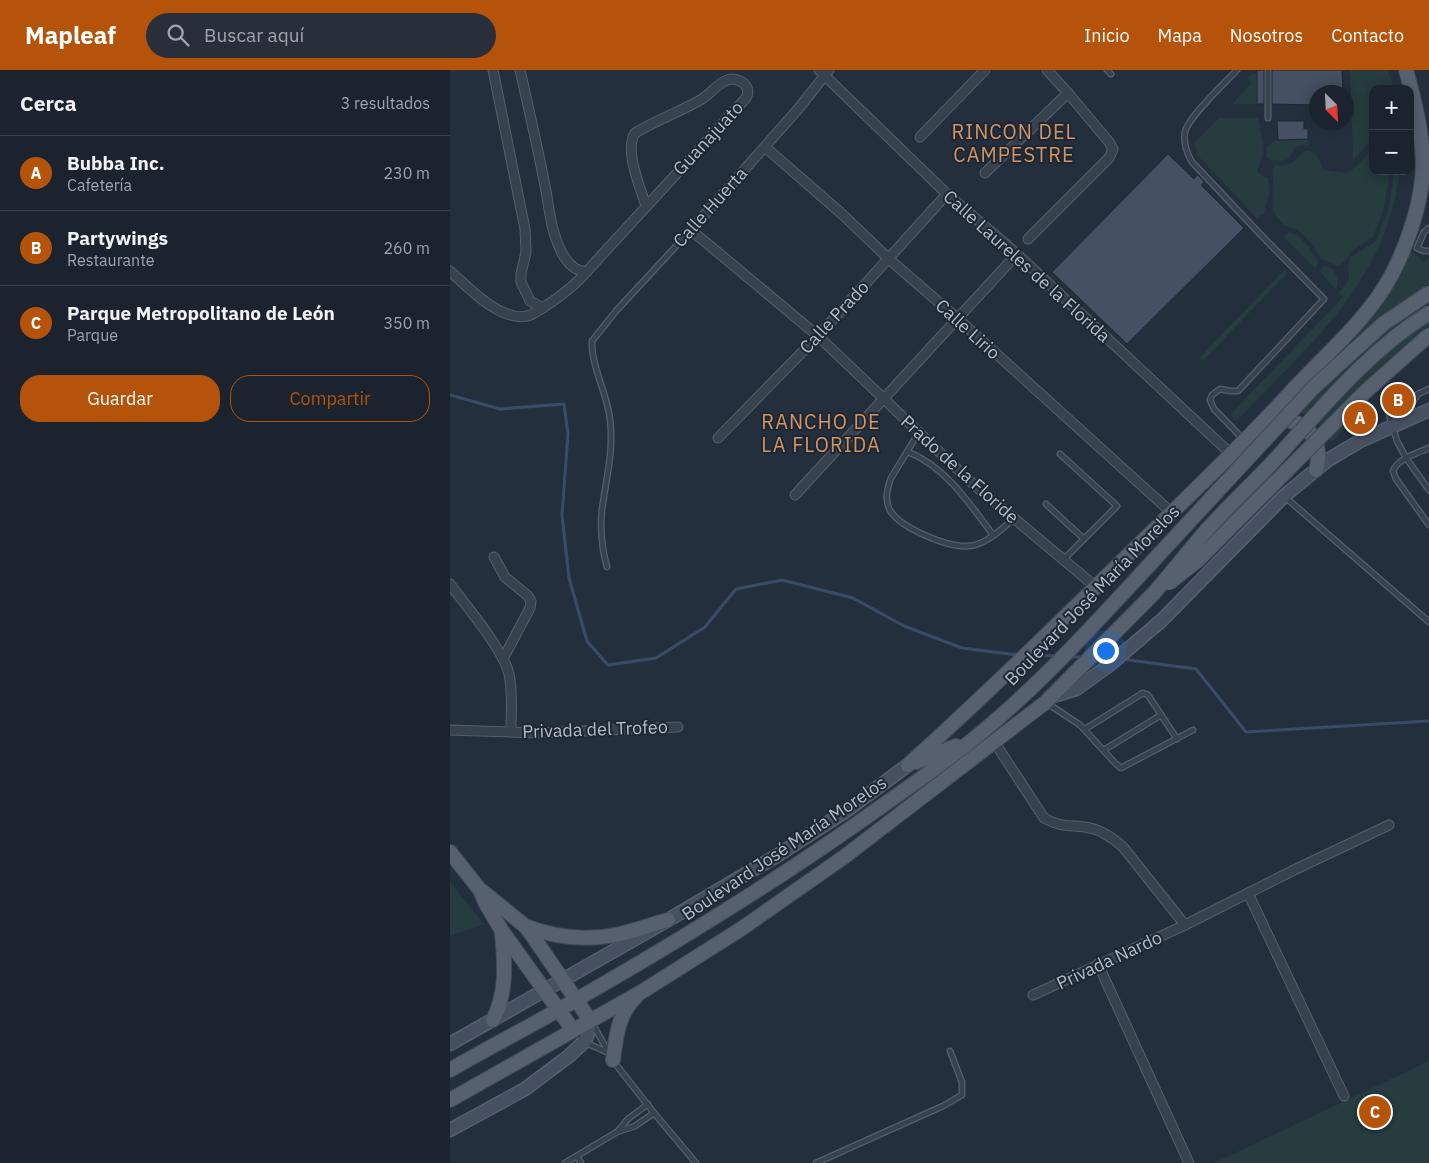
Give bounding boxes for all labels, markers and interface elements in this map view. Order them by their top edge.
search box [146,13,496,58]
text: Mapleaf [25,19,116,51]
icon: search [164,21,192,49]
text: Buscar aquí [204,23,304,47]
text: Inicio [1084,24,1130,47]
text: Mapa [1158,24,1202,47]
text: Nosotros [1230,24,1303,47]
text: Contacto [1331,24,1404,47]
north arrow [1309,85,1354,130]
map controls [1369,85,1414,175]
button: + [1369,85,1414,130]
text: Cerca [20,89,77,117]
text: 3 resultados [341,93,430,113]
street label: Guanajuato [668,96,748,180]
district label: RINCON DEL CAMPESTRE [951,118,1077,168]
button: − [1369,130,1414,175]
text: Bubba Inc. [67,151,165,175]
street label: Calle Huerta [668,162,752,252]
text: A [31,163,41,183]
text: 230 m [383,163,430,183]
text: Cafetería [67,175,132,195]
street label: Calle Laureles de la Florida [939,185,1116,347]
text: Partywings [67,226,168,250]
text: B [31,238,41,258]
text: 260 m [383,238,430,258]
text: Restaurante [67,250,155,270]
street label: Calle Prado [794,276,874,358]
street label: Calle Lirio [931,294,1005,364]
text: Parque Metropolitano de León [67,301,335,325]
text: C [31,313,41,333]
text: 350 m [383,313,430,333]
text: Parque [67,325,118,345]
button: Guardar [20,375,220,422]
button: Compartir [230,375,430,422]
pin: B [1382,381,1414,419]
pin: A [1344,399,1376,437]
district label: RANCHO DE LA FLORIDA [761,408,881,458]
street label: Prado de la Floride [896,410,1024,528]
street label: Boulevard José María Morelos [1000,500,1184,690]
your location [1093,638,1119,664]
street label: Privada del Trofeo [522,715,668,743]
street label: Boulevard José María Morelos [677,771,891,925]
street label: Privada Nardo [1053,926,1165,994]
pin: C [1359,1093,1391,1131]

